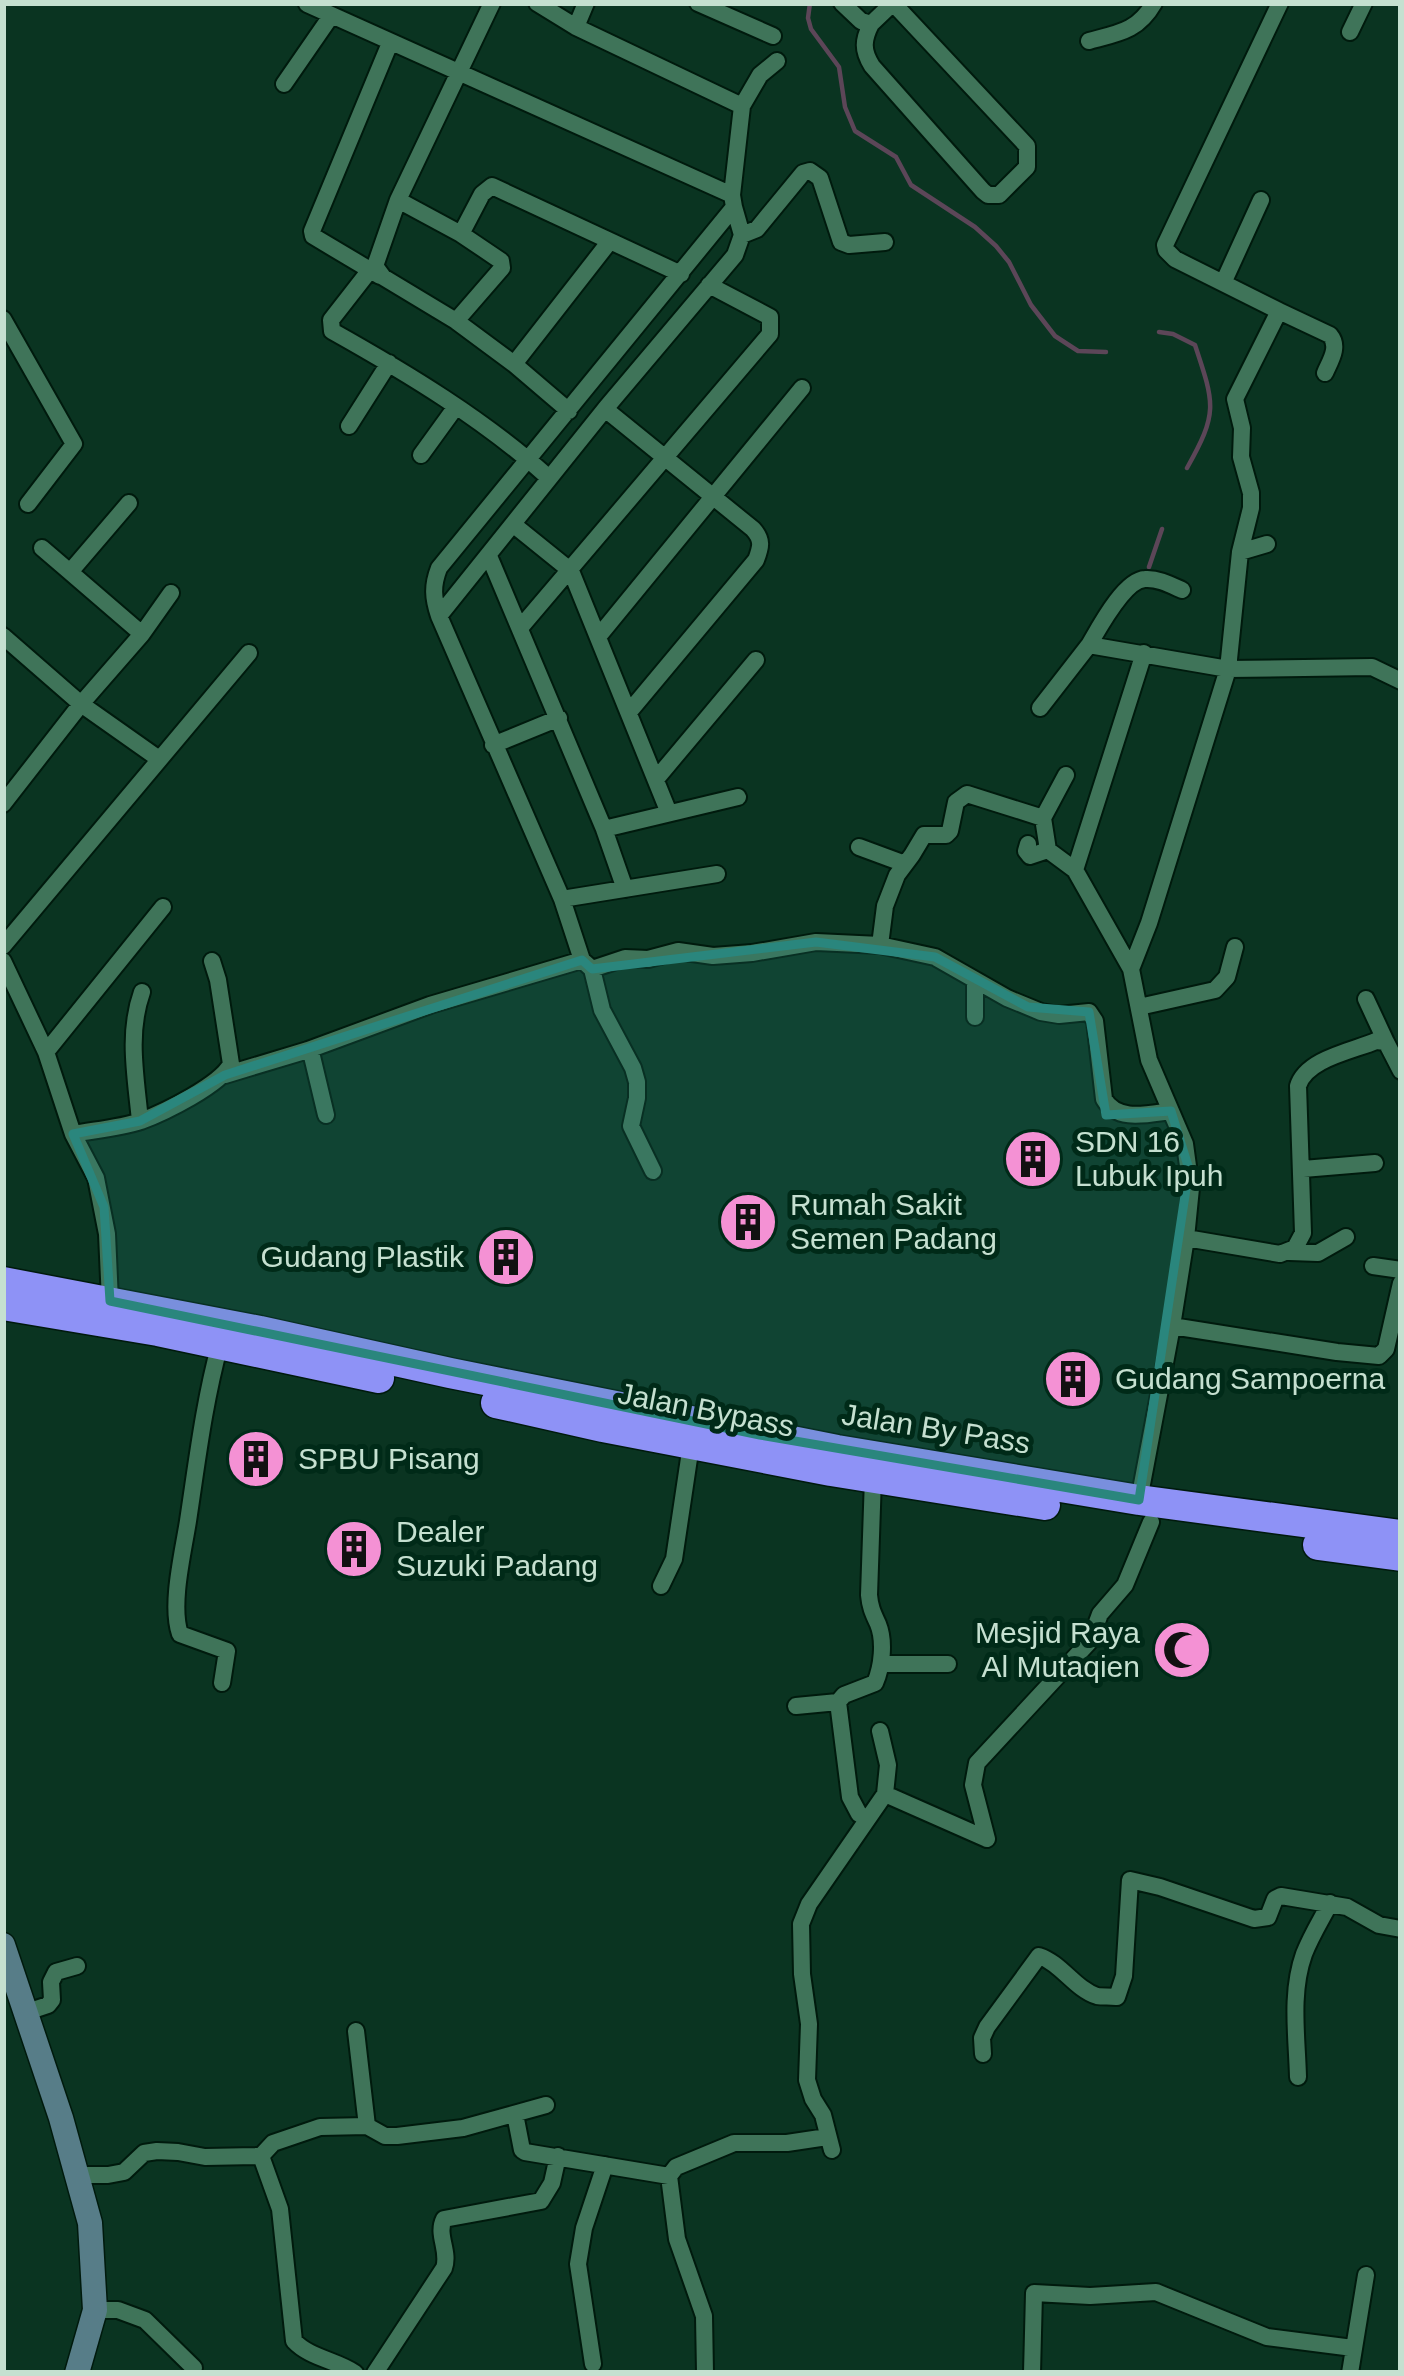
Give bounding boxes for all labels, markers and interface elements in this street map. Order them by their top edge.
place label: SDN 16 Lubuk Ipuh [1075,1125,1223,1192]
building icon: SDN 16 Lubuk Ipuh [1002,1128,1064,1190]
place label: Rumah Sakit Semen Padang [790,1188,997,1255]
building icon: Rumah Sakit Semen Padang [717,1191,779,1253]
building icon: Gudang Plastik [475,1226,537,1288]
place label: Gudang Plastik [261,1240,465,1273]
building icon: Gudang Sampoerna [1042,1348,1104,1410]
place label: Gudang Sampoerna [1115,1362,1386,1395]
street label: Jalan Bypass [615,1376,797,1443]
street label: Jalan By Pass [840,1397,1033,1460]
building icon: SPBU Pisang [225,1428,287,1490]
place label: SPBU Pisang [298,1442,480,1475]
place label: Dealer Suzuki Padang [396,1515,598,1582]
building icon: Dealer Suzuki Padang [323,1518,385,1580]
place label: Mesjid Raya Al Mutaqien [975,1616,1140,1683]
mosque icon: Mesjid Raya Al Mutaqien [1151,1619,1213,1681]

